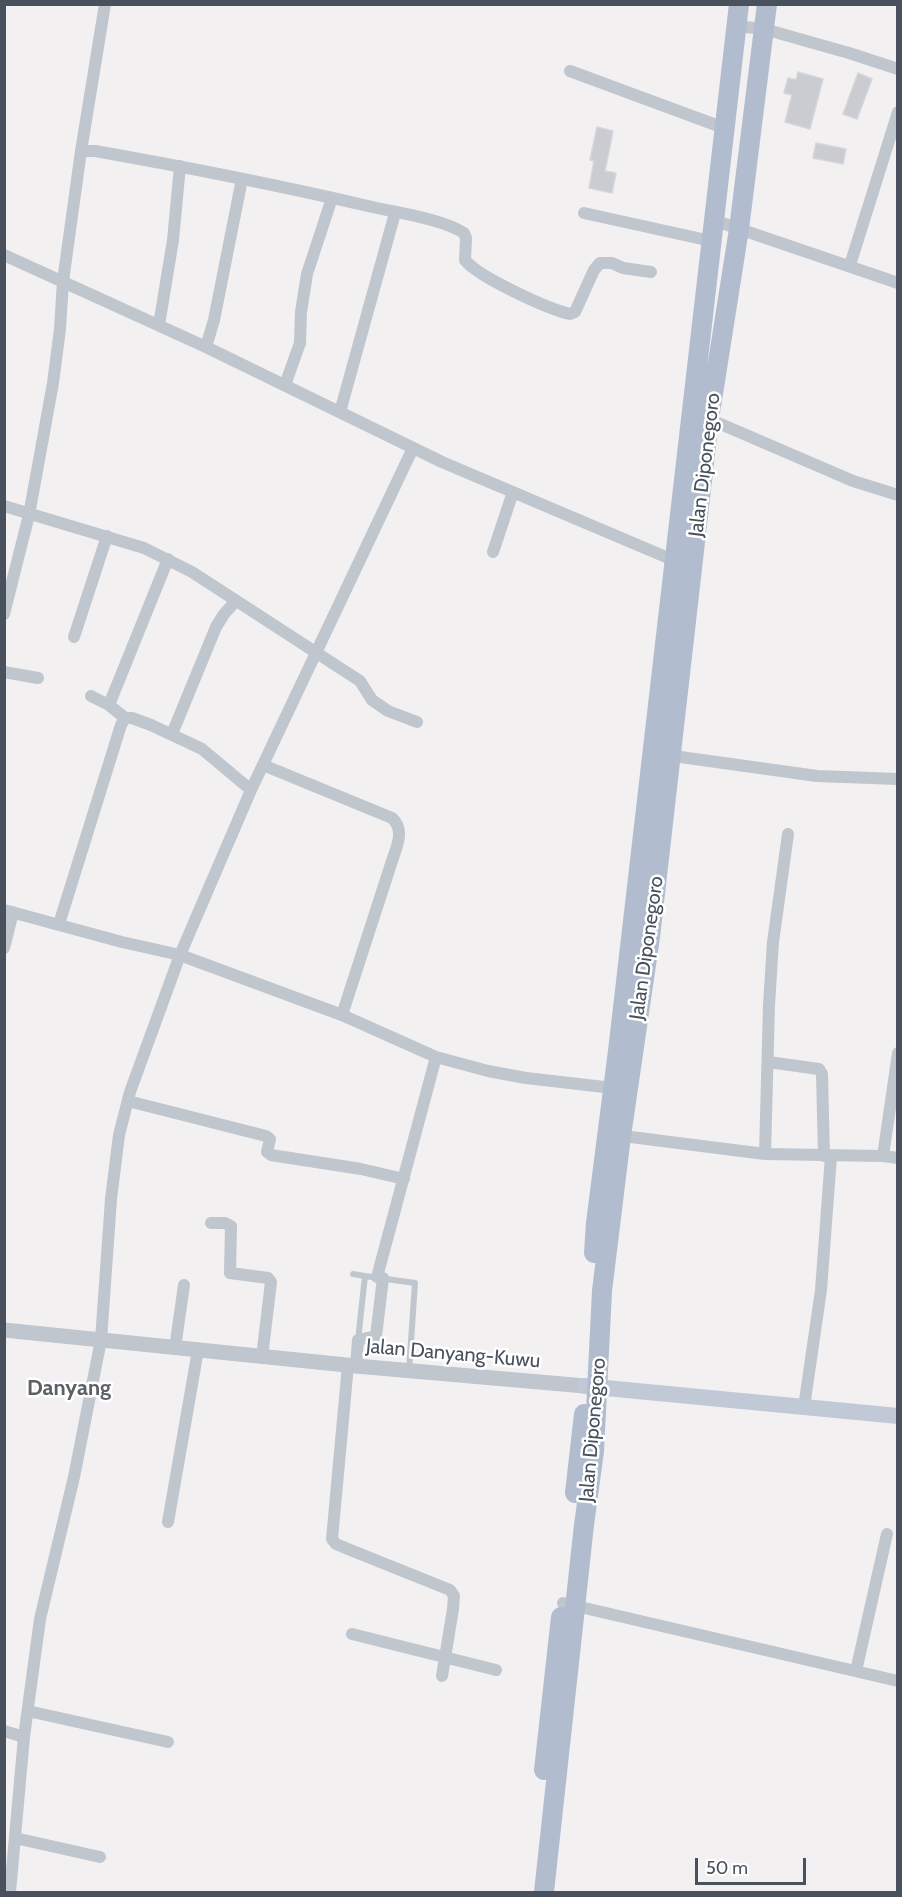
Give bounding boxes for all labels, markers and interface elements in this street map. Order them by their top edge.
street label: Jalan Diponegoro [684,392,726,538]
street label: Jalan Diponegoro [625,875,669,1021]
street label: Jalan Danyang-Kuwu [365,1334,541,1374]
street label: Jalan Diponegoro [575,1357,611,1503]
district label: Danyang [27,1376,111,1402]
scale bar [698,1846,809,1884]
text: 50 m [706,1857,748,1879]

